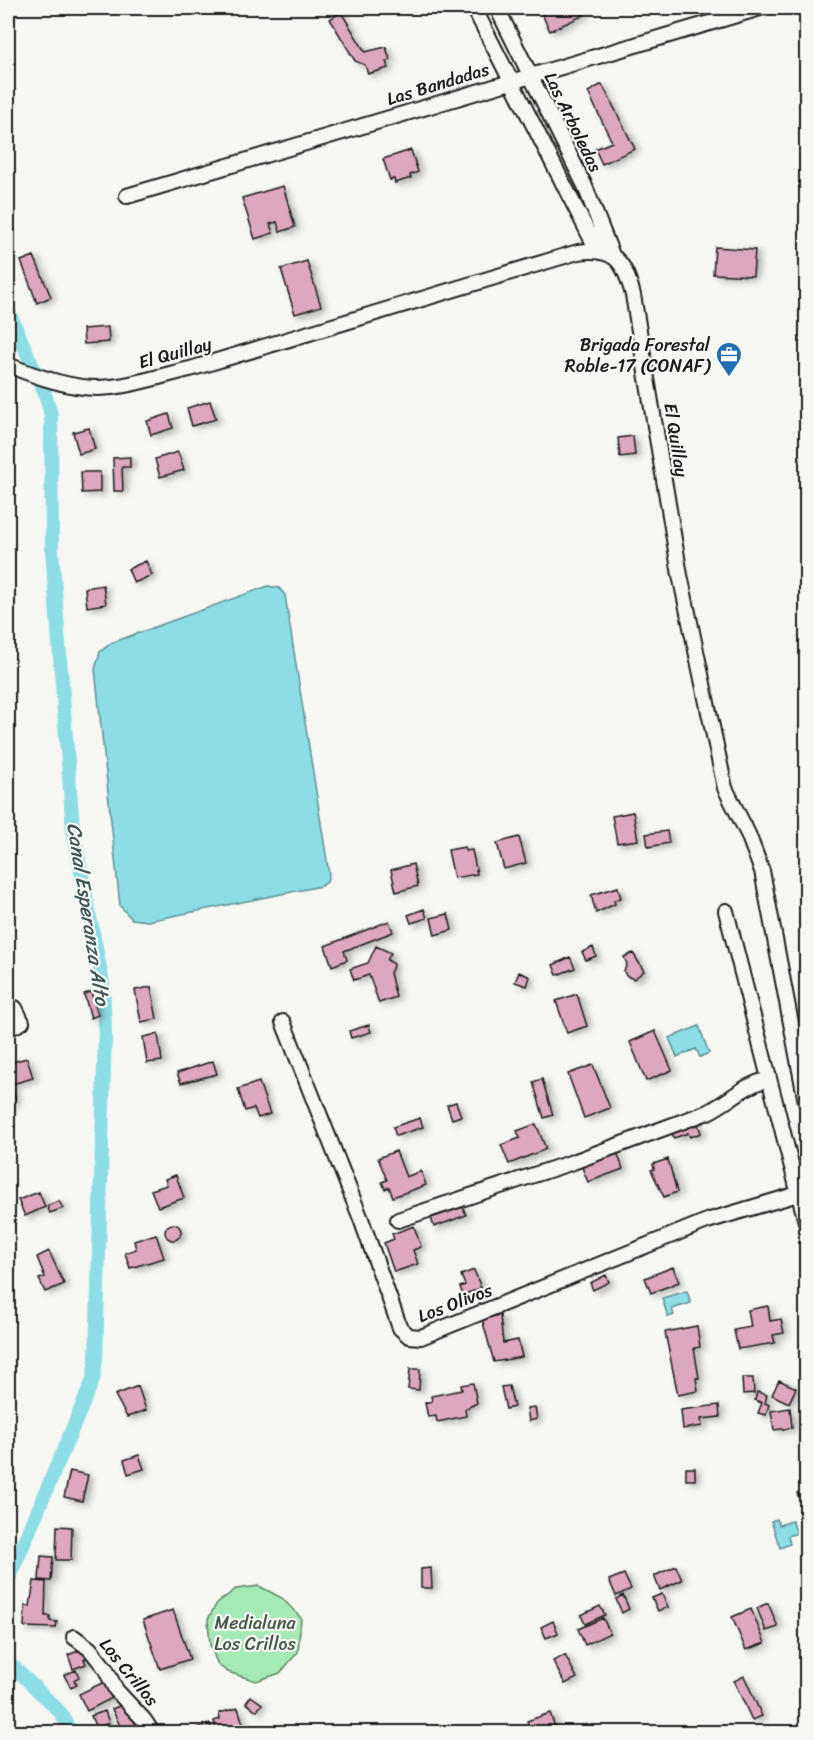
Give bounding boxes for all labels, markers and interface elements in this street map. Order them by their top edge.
street label: Las Bandadas [383,53,494,115]
street label: Las Arboledas [535,66,611,178]
street label: El Quillay [135,328,216,378]
place label: Brigada Forestal Roble-17 (CONAF) [565,329,712,382]
office icon: Brigada Forestal Roble-17 (CONAF) [714,340,744,378]
street label: El Quillay [654,401,698,480]
water label: Canal Esperanza Alto [56,820,120,1009]
street label: Los Olivos [413,1274,498,1332]
park label: Medialuna Los Crillos [214,1607,296,1660]
street label: Los Crillos [91,1630,168,1714]

